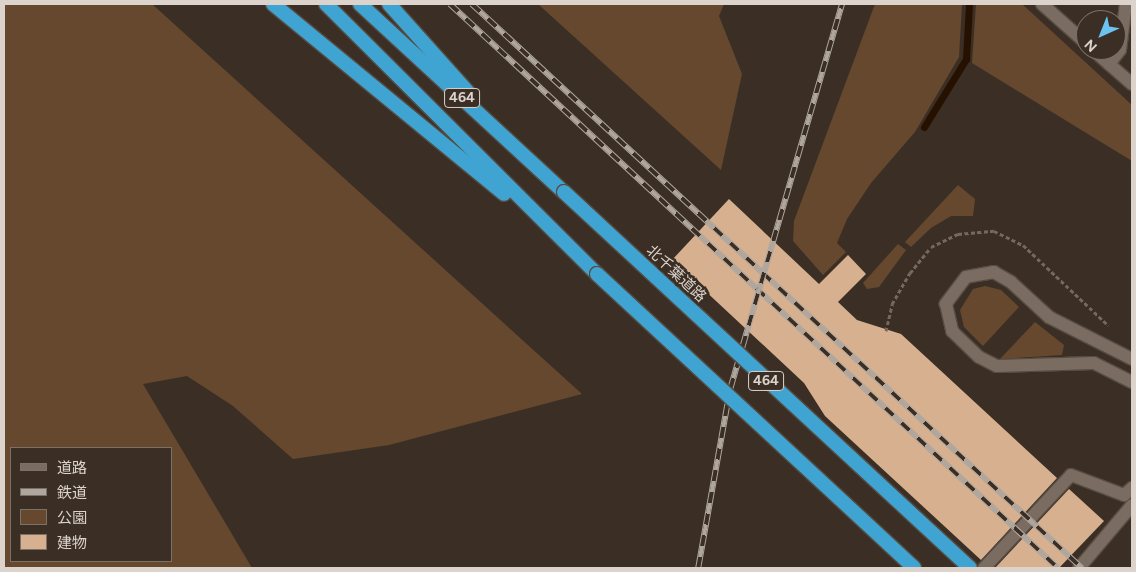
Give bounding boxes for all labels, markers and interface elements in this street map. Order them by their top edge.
north arrow [1076,10,1126,60]
text: N [1081,36,1101,55]
road number: 464 [443,86,481,110]
street label: 北千葉道路 [642,242,710,306]
road number: 464 [747,370,785,392]
legend [10,447,172,562]
text: 道路 [57,459,87,477]
text: 鉄道 [57,484,87,502]
text: 公園 [57,509,87,527]
text: 建物 [57,534,87,552]

